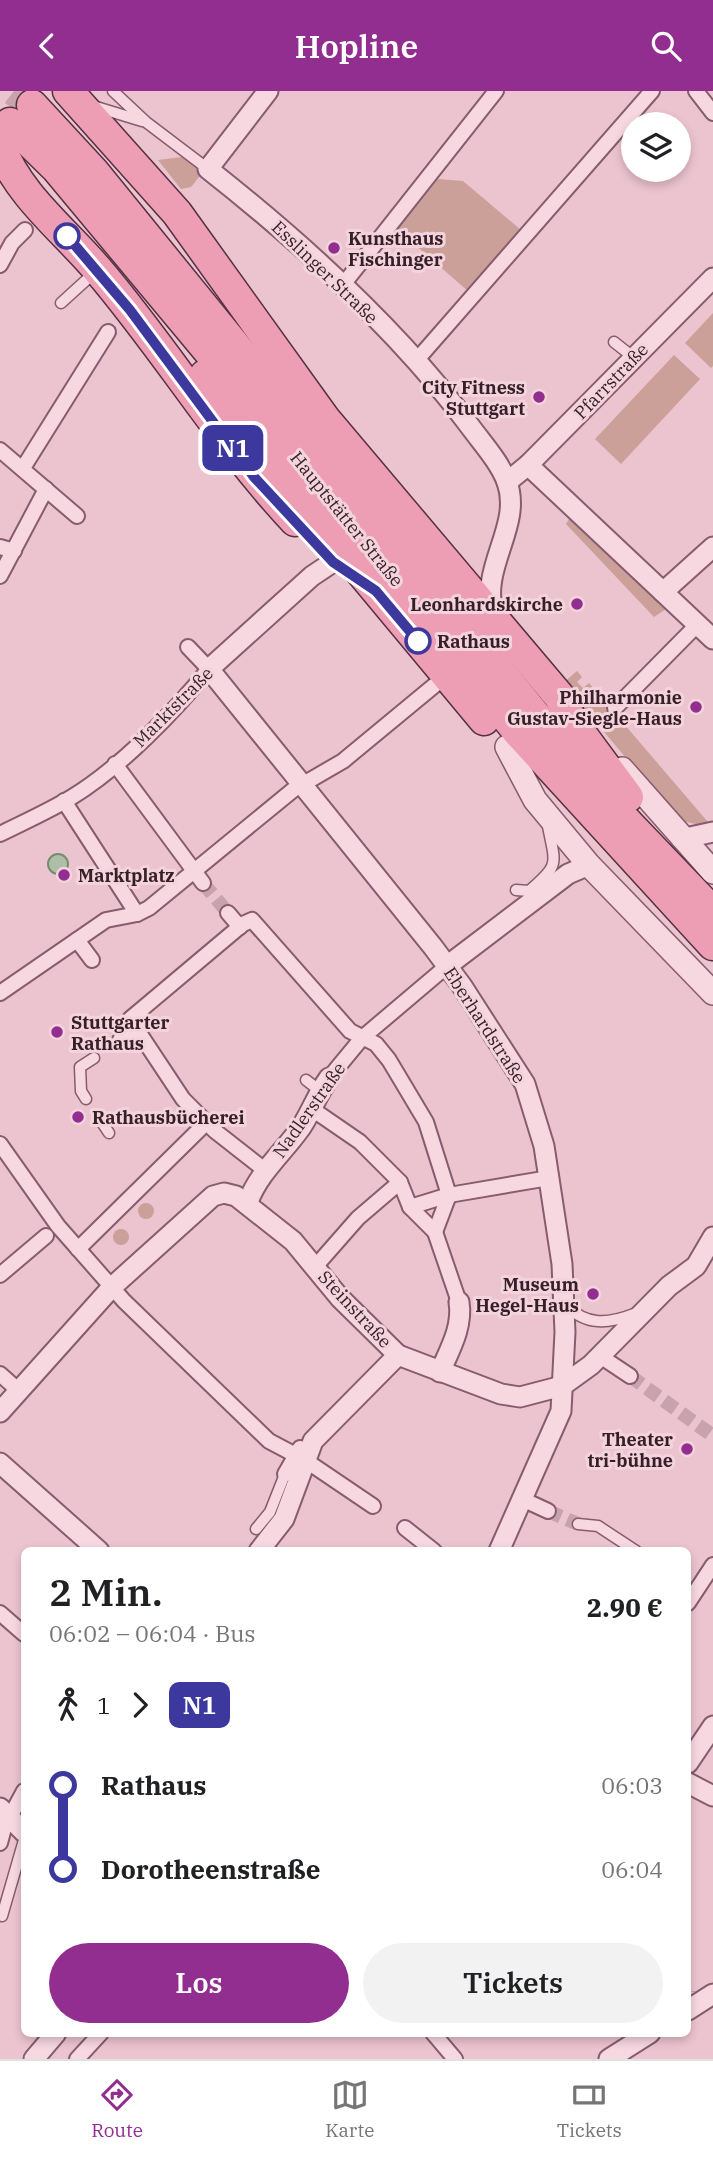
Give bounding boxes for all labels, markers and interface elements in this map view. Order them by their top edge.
text: Hopline [295,25,418,67]
icon: back [28,27,66,65]
icon: search [647,27,685,65]
map controls [621,112,691,182]
button: layers [621,112,691,182]
street label: Esslinger Straße [267,215,383,329]
unlabelled marker [54,223,80,249]
place label: Kunsthaus Fischinger [348,227,443,271]
marker: Kunsthaus Fischinger [326,240,342,256]
street label: Pfarrstraße [569,338,653,424]
place label: City Fitness Stuttgart [422,376,525,420]
marker: City Fitness Stuttgart [531,389,547,405]
line badge: N1 [202,425,264,471]
text: N1 [216,432,250,464]
street label: Hauptstätter Straße [285,447,409,591]
place label: Leonhardskirche [410,593,563,616]
marker: Leonhardskirche [569,596,585,612]
marker: Rathaus [405,628,431,654]
place label: Rathaus [437,630,510,653]
street label: Marktstraße [128,662,218,752]
place label: Philharmonie Gustav-Siegle-Haus [507,686,682,730]
marker: Philharmonie Gustav-Siegle-Haus [688,699,704,715]
place label: Marktplatz [78,864,175,887]
marker: Marktplatz [56,867,72,883]
street label: Eberhardstraße [439,963,531,1087]
place label: Stuttgarter Rathaus [71,1011,170,1055]
marker: Stuttgarter Rathaus [49,1024,65,1040]
street label: Nadlerstraße [268,1058,350,1162]
place label: Rathausbücherei [92,1106,245,1129]
marker: Rathausbücherei [70,1109,86,1125]
street label: Steinstraße [313,1265,397,1353]
place label: Museum Hegel-Haus [475,1273,580,1317]
marker: Museum Hegel-Haus [585,1286,601,1302]
place label: Theater tri-bühne [587,1428,673,1472]
marker: Theater tri-bühne [679,1441,695,1457]
text: 2 Min. [49,1567,163,1616]
text: 2.90 € [587,1590,663,1624]
text: 06:02 – 06:04 · Bus [49,1618,256,1648]
icon: walk [49,1686,87,1724]
icon: forward [121,1686,159,1724]
text: N1 [183,1689,216,1721]
text: 1 [97,1690,111,1720]
text: Rathaus [101,1768,206,1802]
text: 06:03 [601,1770,663,1800]
text: Dorotheenstraße [101,1852,321,1886]
text: 06:04 [601,1854,663,1884]
button: Los [49,1943,349,2023]
button: Tickets [363,1943,663,2023]
tab: Route [91,2076,143,2142]
tab: Karte [325,2076,374,2142]
tab: Tickets [557,2076,622,2142]

